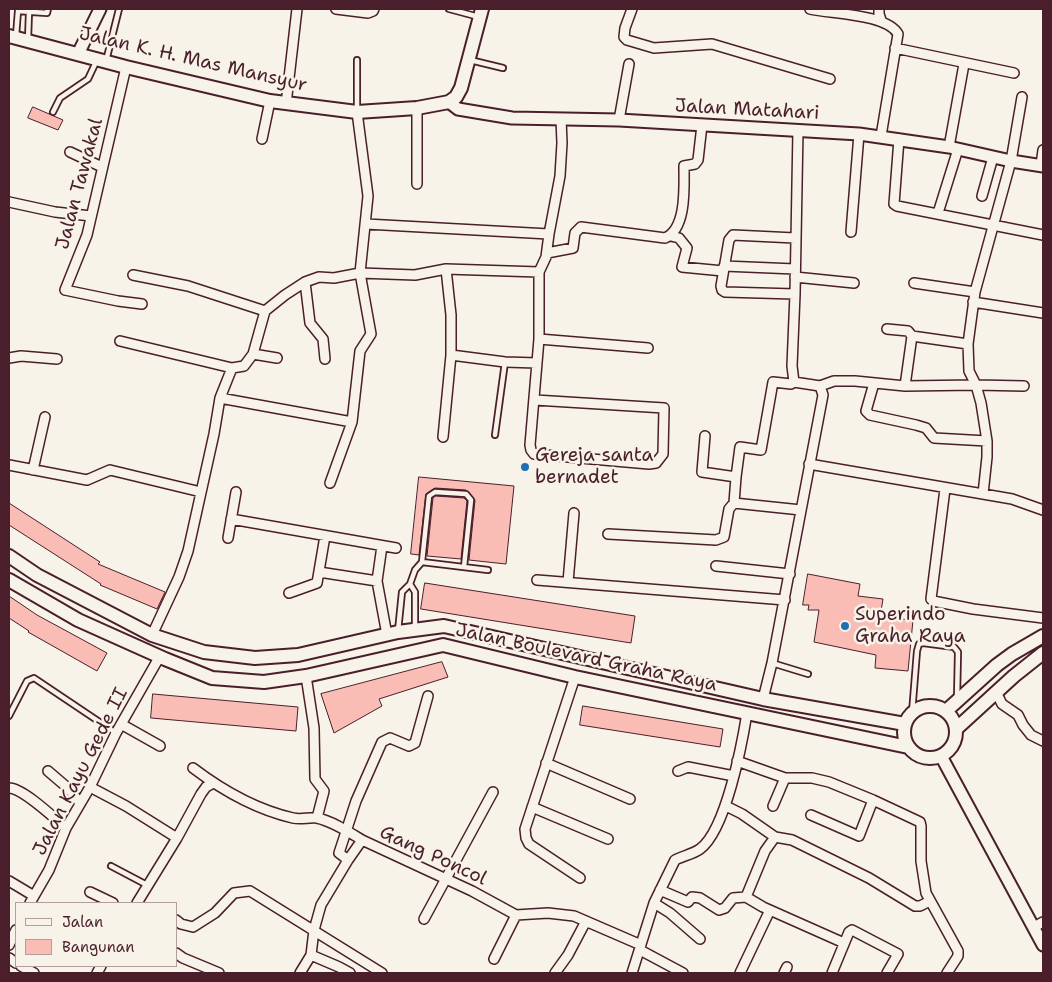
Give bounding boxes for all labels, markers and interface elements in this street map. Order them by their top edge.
street label: Jalan K. H. Mas Mansyur [77,23,309,97]
street label: Jalan Matahari [674,95,820,125]
street label: Jalan Tawakal [51,116,109,252]
place label: Gereja santa bernadet [535,445,653,489]
marker: Gereja santa bernadet [519,461,531,473]
place label: Superindo Graha Raya [855,604,966,648]
street label: Jalan Boulevard Graha Raya [453,619,719,697]
marker: Superindo Graha Raya [839,620,851,632]
street label: Jalan Kayu Gede II [29,684,133,860]
street label: Gang Poncol [376,821,490,891]
legend [15,902,178,967]
text: Jalan [62,912,103,932]
text: Bangunan [62,937,134,957]

